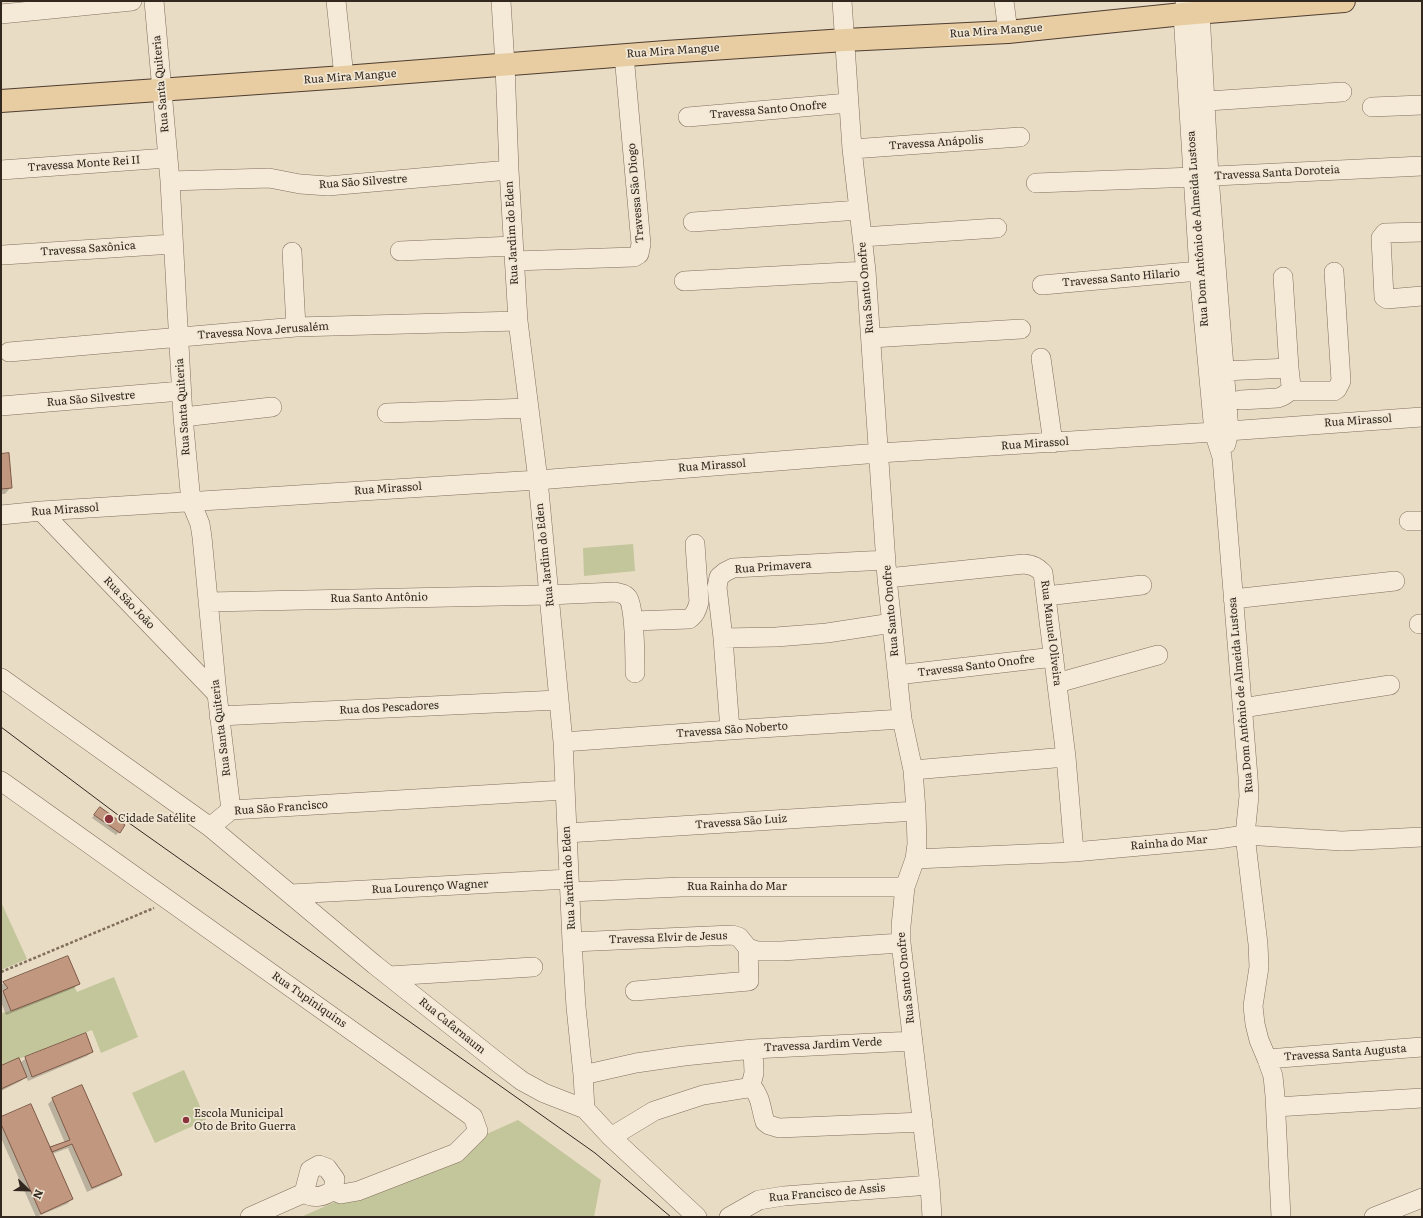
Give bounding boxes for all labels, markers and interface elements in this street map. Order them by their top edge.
street label: Rua Mira Mangue [949,21,1043,41]
street label: Rua Santa Quiteria [150,35,172,133]
street label: Rua Mira Mangue [626,41,720,61]
street label: Rua Mira Mangue [303,67,397,87]
street label: Travessa Santo Onofre [709,98,827,122]
street label: Rua Dom Antônio de Almeida Lustosa [1185,130,1211,328]
street label: Travessa Anápolis [888,133,984,153]
street label: Travessa São Diogo [625,142,647,244]
street label: Travessa Monte Rei II [27,153,141,175]
street label: Travessa Santa Doroteia [1214,163,1340,183]
street label: Rua São Silvestre [318,172,408,192]
street label: Rua Jardim do Eden [503,181,521,285]
street label: Travessa Saxônica [40,239,136,259]
street label: Rua Santo Onofre [855,242,877,334]
street label: Travessa Santo Hilario [1061,266,1181,290]
street label: Travessa Nova Jerusalém [197,320,329,342]
street label: Rua Santa Quiteria [173,358,193,456]
street label: Rua São Silvestre [46,389,136,409]
street label: Rua Mirassol [1324,412,1392,430]
street label: Rua Mirassol [1001,435,1069,453]
street label: Rua Mirassol [678,457,746,475]
street label: Rua Mirassol [354,480,422,498]
street label: Rua Mirassol [31,501,99,519]
street label: Rua Jardim do Eden [533,502,557,608]
street label: Rua Primavera [734,558,812,576]
street label: Rua Santo Onofre [880,565,902,657]
street label: Rua São João [101,574,157,632]
street label: Rua Manuel Oliveira [1038,579,1064,687]
street label: Rua Santo Antônio [330,591,428,605]
street label: Rua Dom Antônio de Almeida Lustosa [1226,596,1256,794]
street label: Travessa Santo Onofre [917,652,1035,680]
street label: Rua Santa Quiteria [208,679,234,777]
street label: Rua dos Pescadores [339,699,439,717]
street label: Travessa São Noberto [675,719,789,741]
street label: Rua São Francisco [233,798,329,818]
place label: Cidade Satélite [118,812,196,826]
street label: Travessa São Luiz [695,812,787,832]
marker: Cidade Satélite [103,813,115,825]
street label: Rua Jardim do Eden [560,826,578,930]
street label: Rainha do Mar [1130,833,1208,853]
street label: Rua Lourenço Wagner [371,877,489,897]
street label: Rua Rainha do Mar [687,880,787,894]
street label: Travessa Elvir de Jesus [608,929,728,947]
street label: Rua Santo Onofre [895,932,917,1024]
street label: Rua Tupiniquins [269,969,349,1031]
street label: Rua Cafarnaum [416,995,488,1057]
street label: Travessa Jardim Verde [764,1035,882,1055]
street label: Travessa Santa Augusta [1283,1042,1407,1064]
place label: Escola Municipal Oto de Brito Guerra [194,1107,296,1133]
marker: Escola Municipal Oto de Brito Guerra [181,1115,191,1125]
north arrow [8,1170,48,1210]
street label: Rua Francisco de Assis [768,1181,886,1205]
text: N [30,1187,48,1202]

